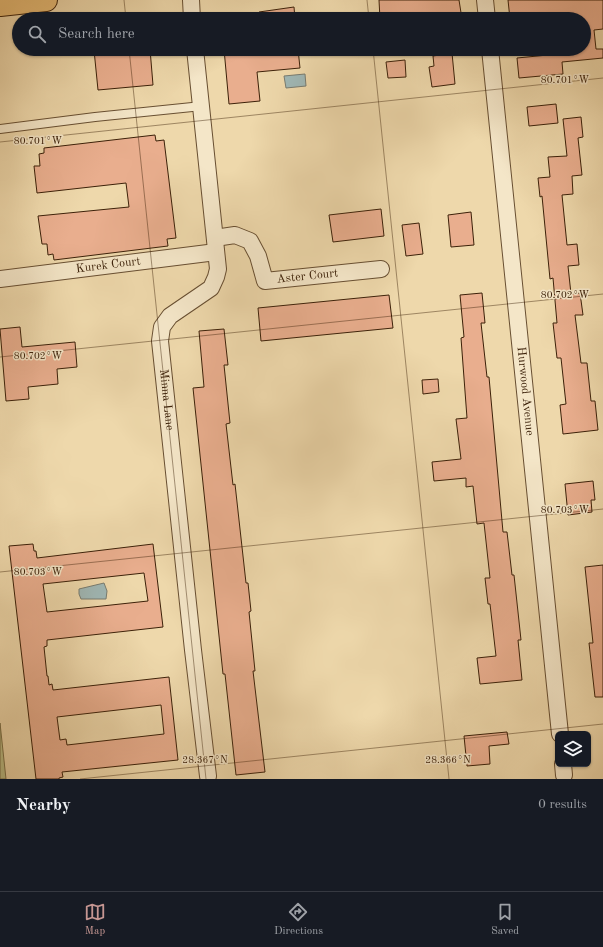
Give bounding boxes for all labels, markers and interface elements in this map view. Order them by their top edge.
search box [12,12,591,56]
icon: search [26,23,48,45]
text: Search here [58,27,135,42]
text: 80.701°W [541,75,589,85]
text: 80.701°W [14,136,62,146]
street label: Kurek Court [75,255,141,275]
street label: Aster Court [276,267,339,286]
text: 80.702°W [541,290,589,300]
street label: Hurwood Avenue [514,346,536,437]
text: 80.702°W [14,351,62,361]
street label: Minna Lane [157,368,176,431]
text: 80.703°W [541,505,589,515]
text: 80.703°W [14,567,62,577]
map controls [555,731,591,767]
button: layers [555,731,591,767]
text: 28.367°N [182,755,228,765]
text: 28.366°N [425,755,471,765]
text: Nearby [16,797,71,814]
text: 0 results [538,798,587,811]
tab: Map [84,901,106,939]
tab: Directions [274,901,323,939]
tab: Saved [491,901,519,939]

